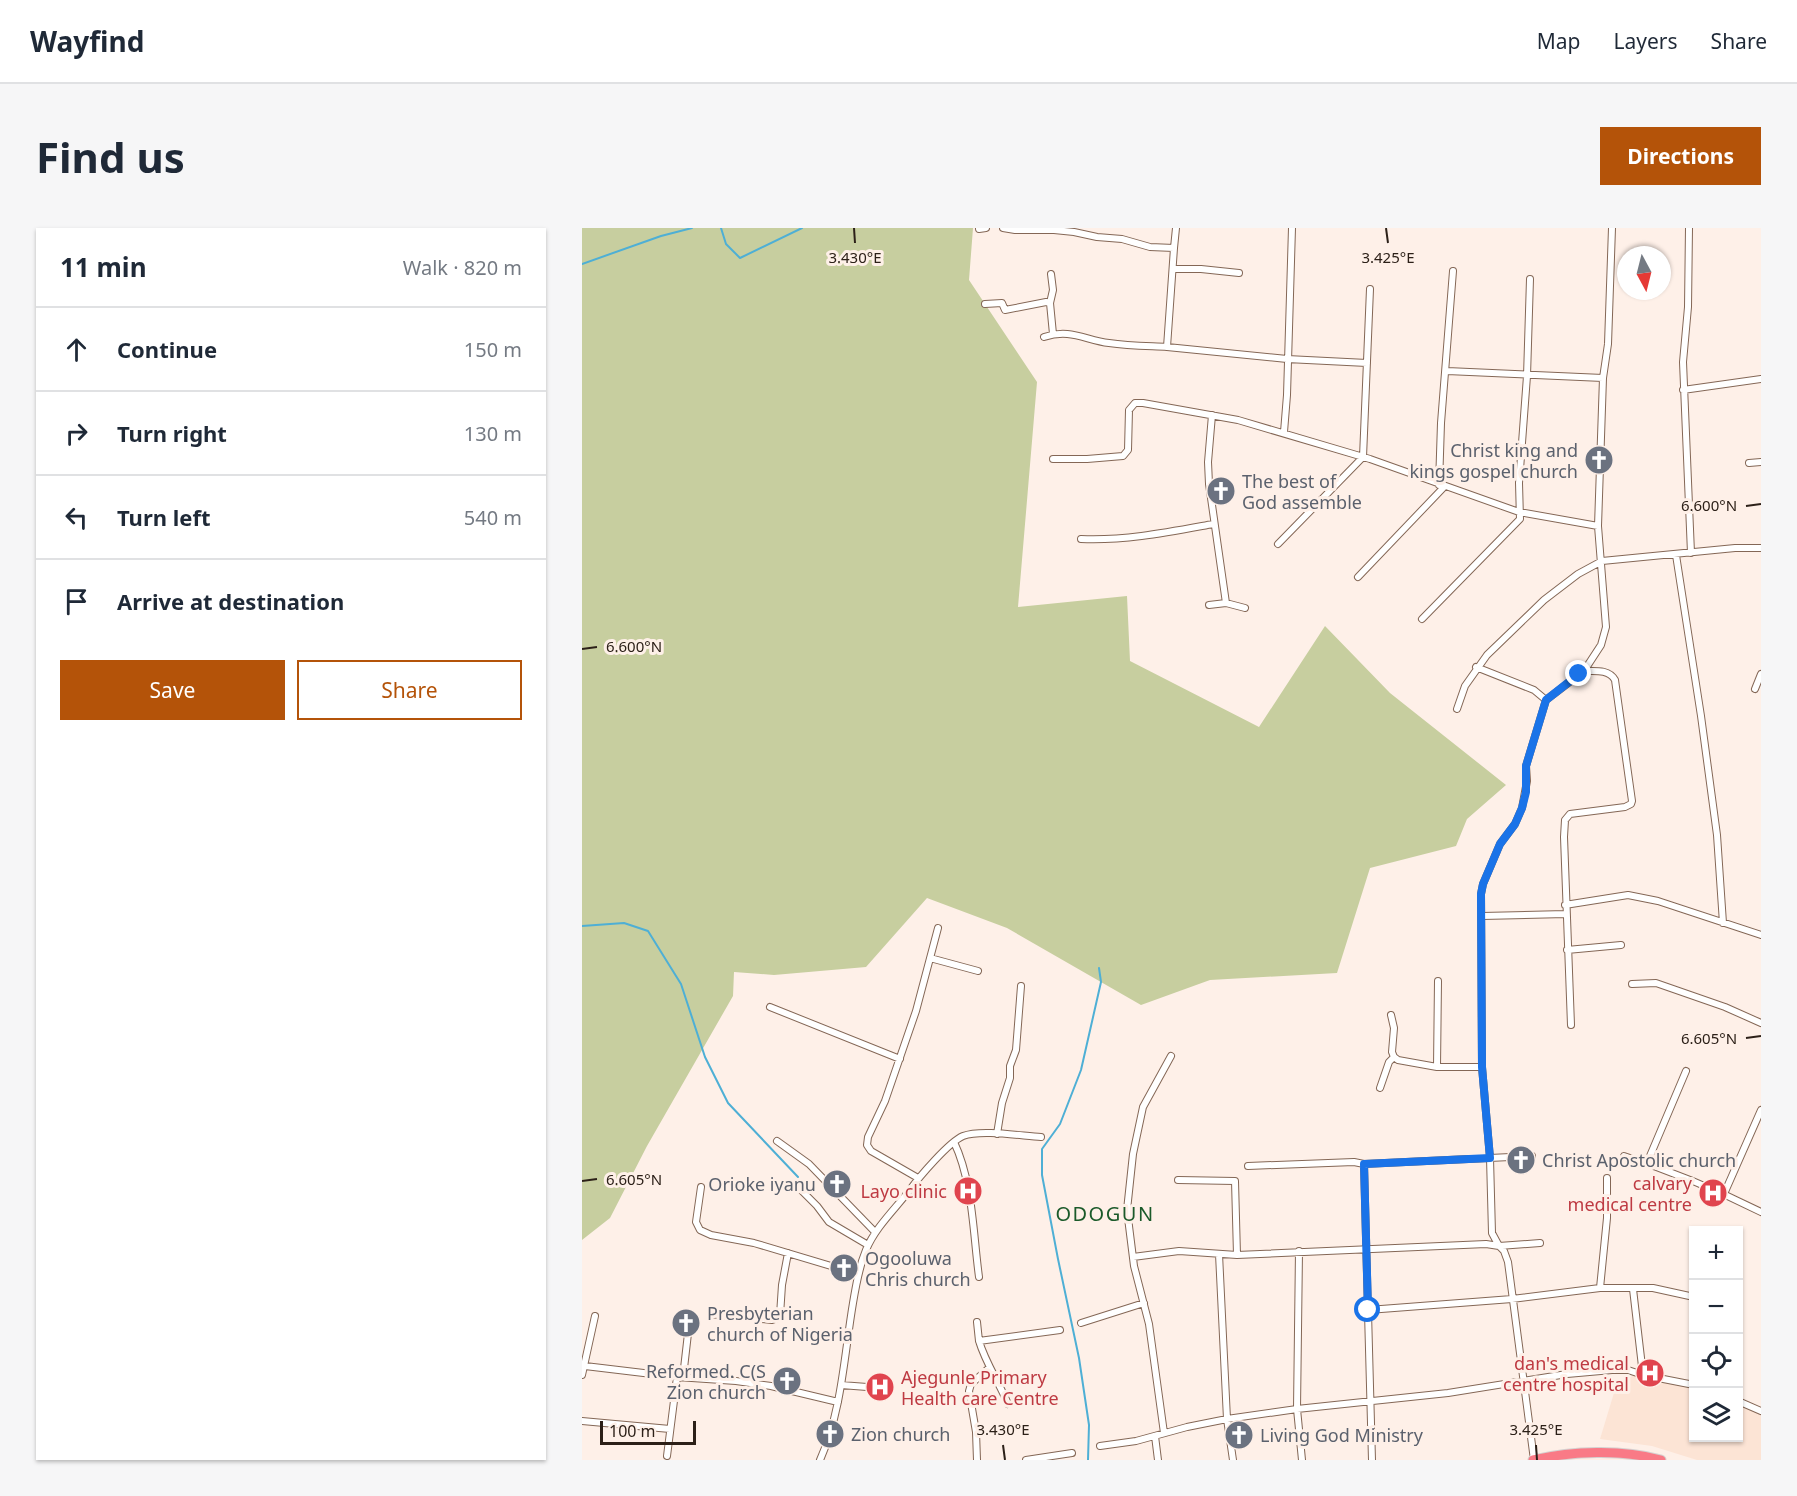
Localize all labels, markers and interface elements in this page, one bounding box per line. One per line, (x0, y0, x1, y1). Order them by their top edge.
text: Wayfind (30, 22, 144, 60)
text: Map (1537, 27, 1581, 55)
text: Layers (1614, 27, 1678, 55)
text: Share (1711, 27, 1767, 55)
button: Directions (1600, 127, 1761, 185)
text: Find us (36, 128, 185, 185)
north arrow (1617, 246, 1671, 300)
text: 3.430°E (828, 247, 882, 267)
text: 3.425°E (1361, 247, 1415, 267)
text: 11 min (60, 249, 147, 285)
text: Walk · 820 m (403, 254, 522, 281)
icon: ahead (60, 333, 93, 366)
text: Continue (117, 334, 217, 364)
text: 150 m (464, 336, 522, 363)
icon: right (60, 417, 93, 450)
text: Turn right (117, 418, 227, 448)
text: 130 m (464, 420, 522, 447)
place label: Christ king and kings gospel church (1409, 438, 1578, 483)
church icon: Christ king and kings gospel church (1583, 444, 1615, 476)
place label: The best of God assemble (1242, 469, 1362, 514)
church icon: The best of God assemble (1205, 475, 1237, 507)
text: 6.600°N (1681, 495, 1737, 515)
icon: left (60, 501, 93, 534)
text: Turn left (117, 502, 211, 532)
text: 540 m (464, 504, 522, 531)
icon: arrive (60, 585, 93, 618)
text: Arrive at destination (117, 586, 344, 616)
text: 6.600°N (606, 636, 662, 656)
button: Save (60, 660, 285, 720)
button: Share (297, 660, 522, 720)
route end (1565, 660, 1591, 686)
text: 6.605°N (1681, 1028, 1737, 1048)
church icon: Christ Apostolic church (1505, 1144, 1537, 1176)
place label: Christ Apostolic church (1542, 1148, 1736, 1172)
church icon: Orioke iyanu (821, 1168, 853, 1200)
text: 6.605°N (606, 1169, 662, 1189)
place label: calvary medical centre (1568, 1171, 1693, 1216)
place label: Orioke iyanu (708, 1172, 816, 1196)
hospital icon: Layo clinic (952, 1175, 984, 1207)
hospital icon: calvary medical centre (1697, 1177, 1729, 1209)
place label: Layo clinic (860, 1179, 947, 1203)
district label: ODOGUN (1055, 1200, 1155, 1227)
map controls (1689, 1226, 1743, 1442)
button: + (1689, 1226, 1743, 1280)
place label: Ogooluwa Chris church (865, 1246, 971, 1291)
church icon: Ogooluwa Chris church (828, 1252, 860, 1284)
button: − (1689, 1280, 1743, 1334)
route start (1354, 1296, 1380, 1322)
place label: Presbyterian church of Nigeria (707, 1301, 853, 1346)
church icon: Presbyterian church of Nigeria (670, 1307, 702, 1339)
button: locate (1689, 1334, 1743, 1388)
place label: dan's medical centre hospital (1503, 1351, 1629, 1396)
hospital icon: dan's medical centre hospital (1634, 1357, 1666, 1389)
place label: Reformed. C(S Zion church (646, 1359, 766, 1404)
church icon: Reformed. C(S Zion church (771, 1365, 803, 1397)
place label: Ajegunle Primary Health care Centre (901, 1365, 1059, 1410)
hospital icon: Ajegunle Primary Health care Centre (864, 1371, 896, 1403)
button: layers (1689, 1388, 1743, 1442)
scale bar (600, 1418, 696, 1446)
church icon: Zion church (814, 1418, 846, 1450)
text: 3.430°E (976, 1419, 1030, 1439)
church icon: Living God Ministry (1223, 1419, 1255, 1451)
text: 3.425°E (1509, 1419, 1563, 1439)
text: 100 m (609, 1420, 656, 1442)
place label: Zion church (851, 1422, 950, 1446)
place label: Living God Ministry (1260, 1423, 1424, 1447)

